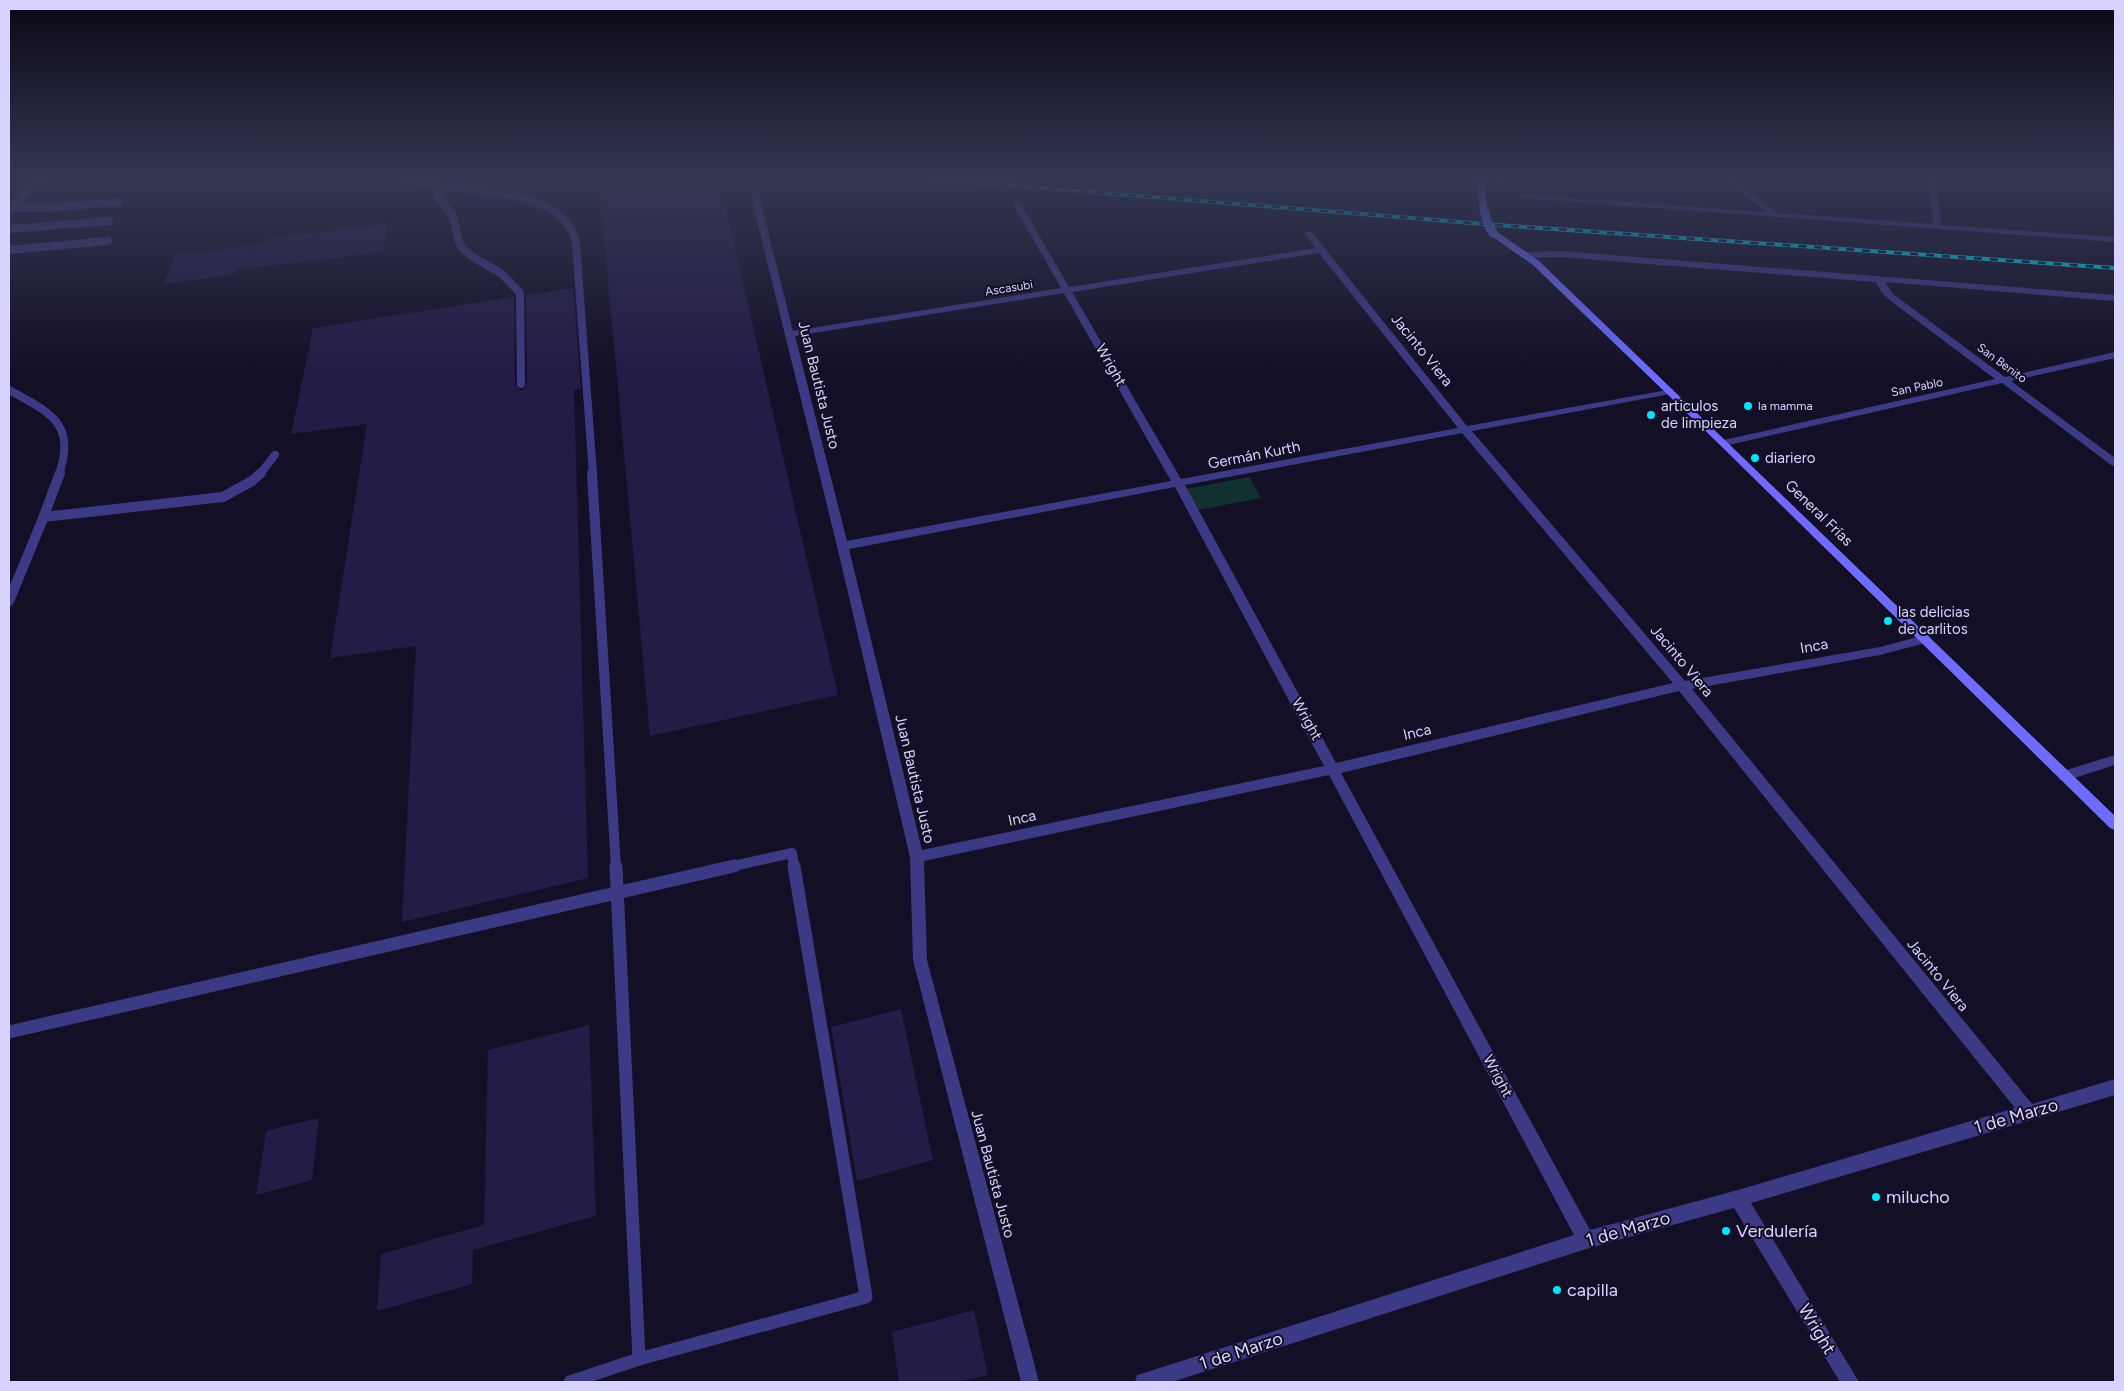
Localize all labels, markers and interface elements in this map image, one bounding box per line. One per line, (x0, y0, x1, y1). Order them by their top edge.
street label: Ascasubi (984, 277, 1034, 299)
street label: Jacinto Viera (1387, 310, 1457, 390)
street label: Juan Bautista Justo (794, 319, 844, 451)
street label: San Benito (1974, 340, 2030, 386)
street label: Wright (1092, 341, 1130, 390)
street label: San Pablo (1890, 375, 1944, 399)
place label: articulos de limpieza (1661, 397, 1737, 432)
place label: la mamma (1758, 399, 1813, 413)
marker: la mamma (1742, 400, 1754, 412)
marker: articulos de limpieza (1645, 409, 1657, 421)
street label: Germán Kurth (1206, 437, 1302, 473)
place label: diariero (1765, 449, 1816, 467)
marker: diariero (1749, 452, 1761, 464)
street label: General Frías (1781, 476, 1857, 550)
place label: las delicias de carlitos (1898, 603, 1970, 638)
marker: las delicias de carlitos (1882, 615, 1894, 627)
street label: Jacinto Viera (1647, 621, 1717, 701)
street label: Inca (1799, 635, 1829, 657)
street label: Wright (1288, 695, 1326, 744)
street label: Juan Bautista Justo (891, 713, 939, 845)
street label: Inca (1401, 720, 1433, 744)
street label: Inca (1006, 806, 1038, 830)
street label: Jacinto Viera (1903, 935, 1973, 1015)
street label: Wright (1479, 1052, 1517, 1101)
street label: 1 de Marzo (1971, 1094, 2061, 1138)
street label: Juan Bautista Justo (967, 1108, 1019, 1240)
place label: milucho (1886, 1186, 1950, 1208)
marker: milucho (1870, 1191, 1882, 1203)
street label: 1 de Marzo (1583, 1207, 1673, 1251)
place label: Verdulería (1736, 1220, 1818, 1242)
marker: Verdulería (1720, 1225, 1732, 1237)
place label: capilla (1567, 1279, 1618, 1301)
marker: capilla (1551, 1284, 1563, 1296)
street label: Wright (1793, 1300, 1841, 1358)
street label: 1 de Marzo (1196, 1327, 1286, 1375)

